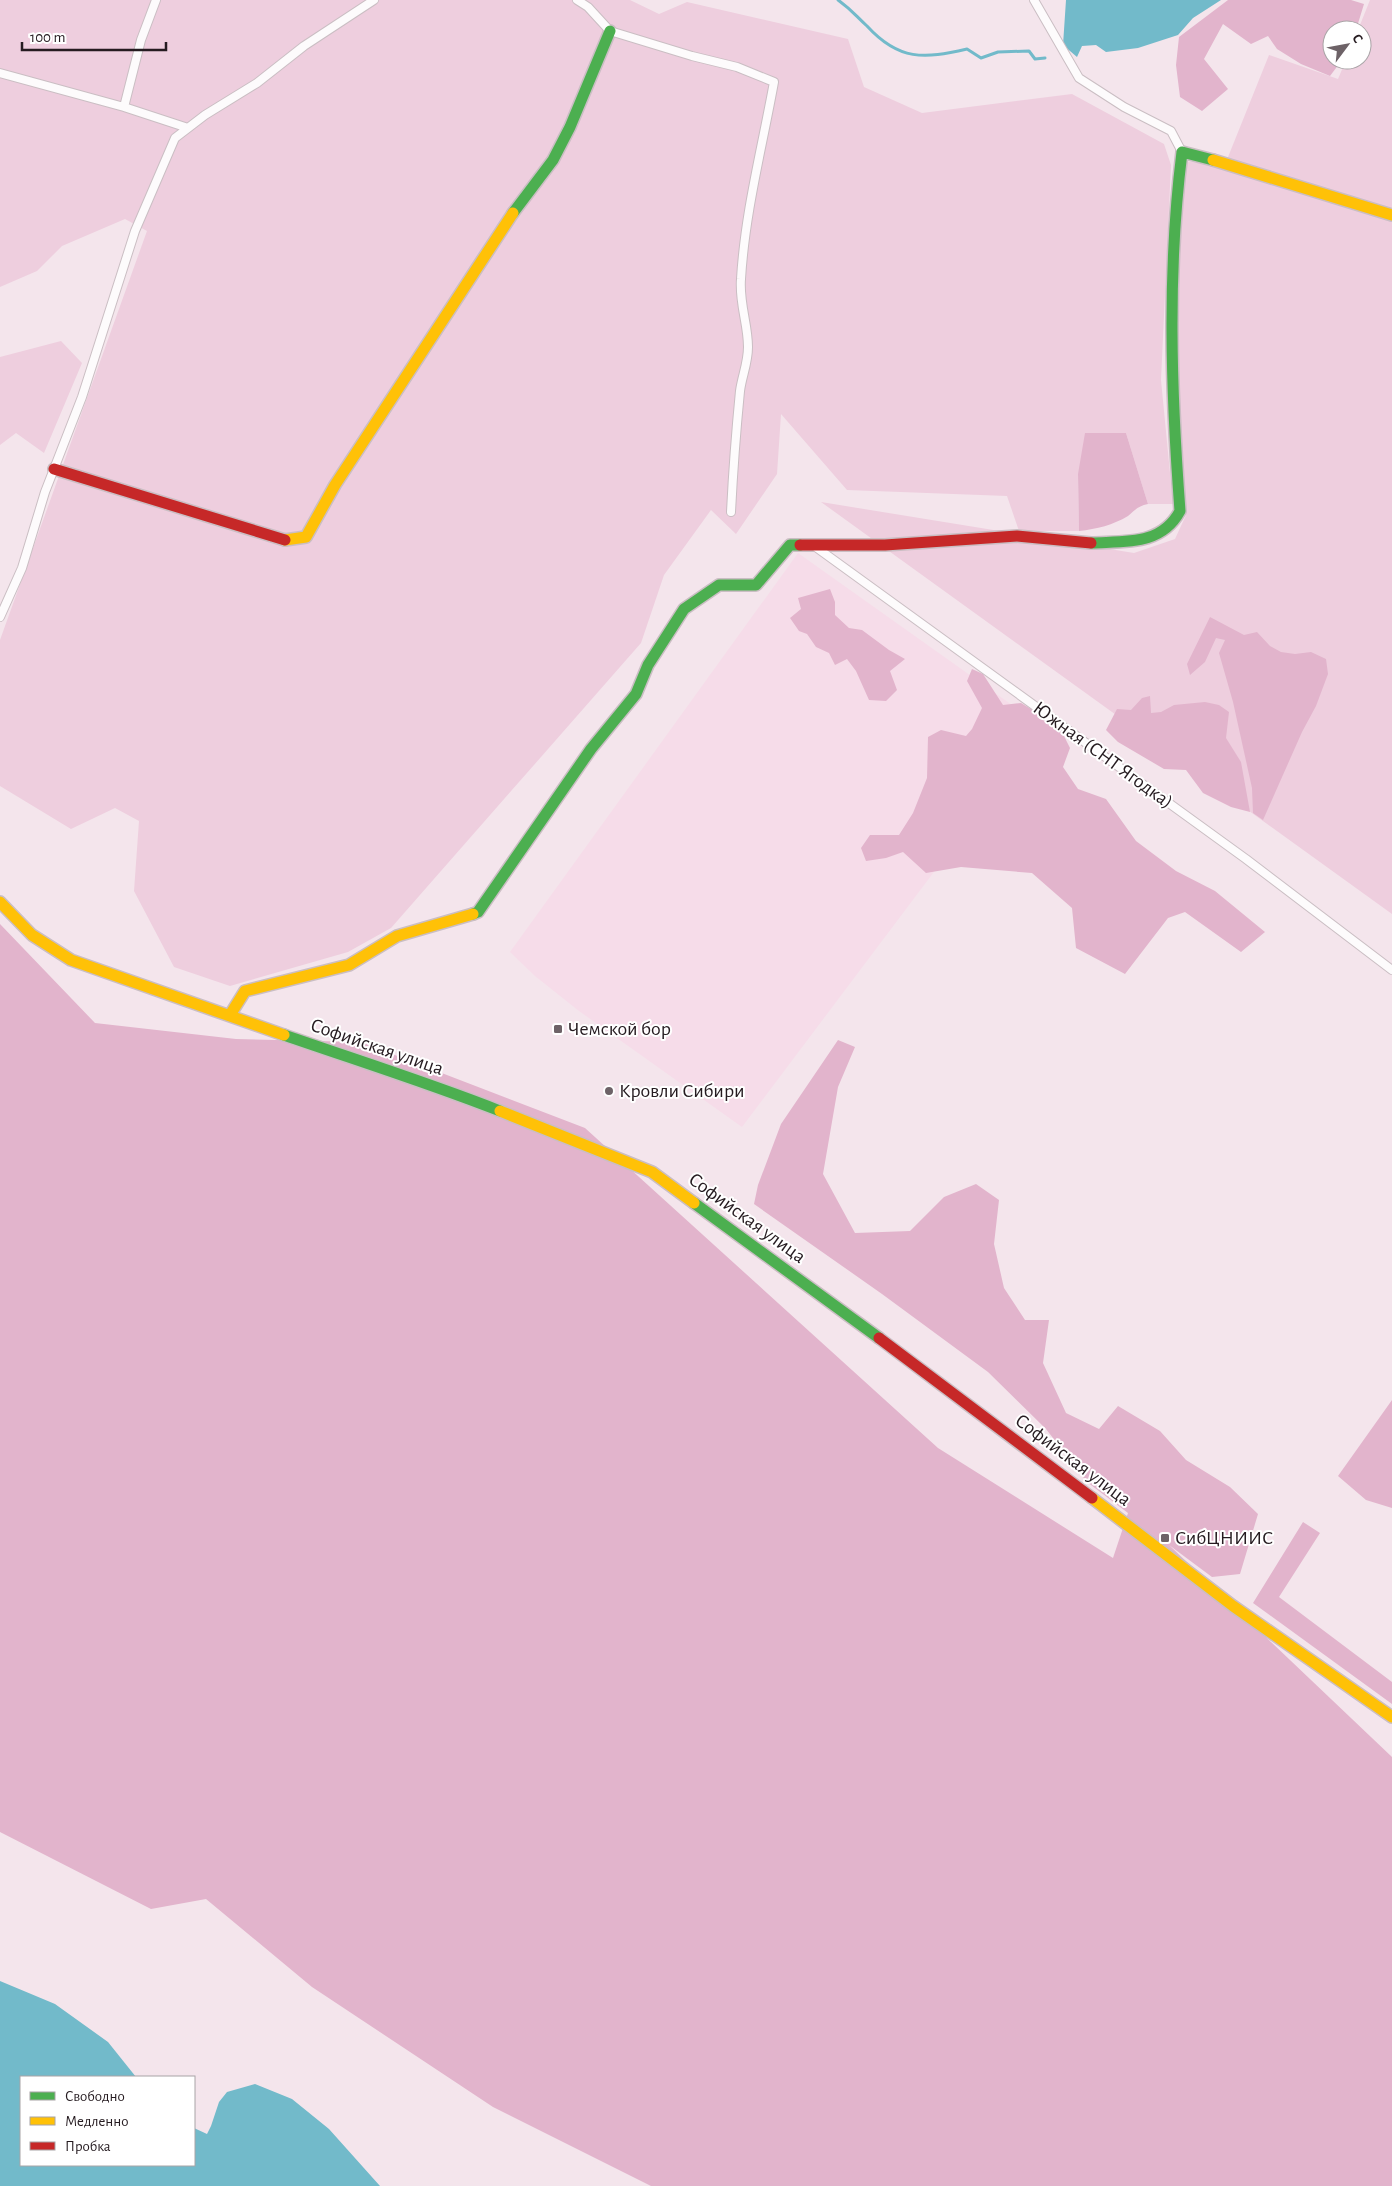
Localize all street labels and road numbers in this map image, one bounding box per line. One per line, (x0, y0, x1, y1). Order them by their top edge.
street label: Южная (СНТ Ягодка) (1029, 698, 1177, 812)
street label: Софийская улица (308, 1015, 446, 1079)
street label: Софийская улица (685, 1169, 809, 1267)
street label: Софийская улица (1011, 1410, 1135, 1510)

